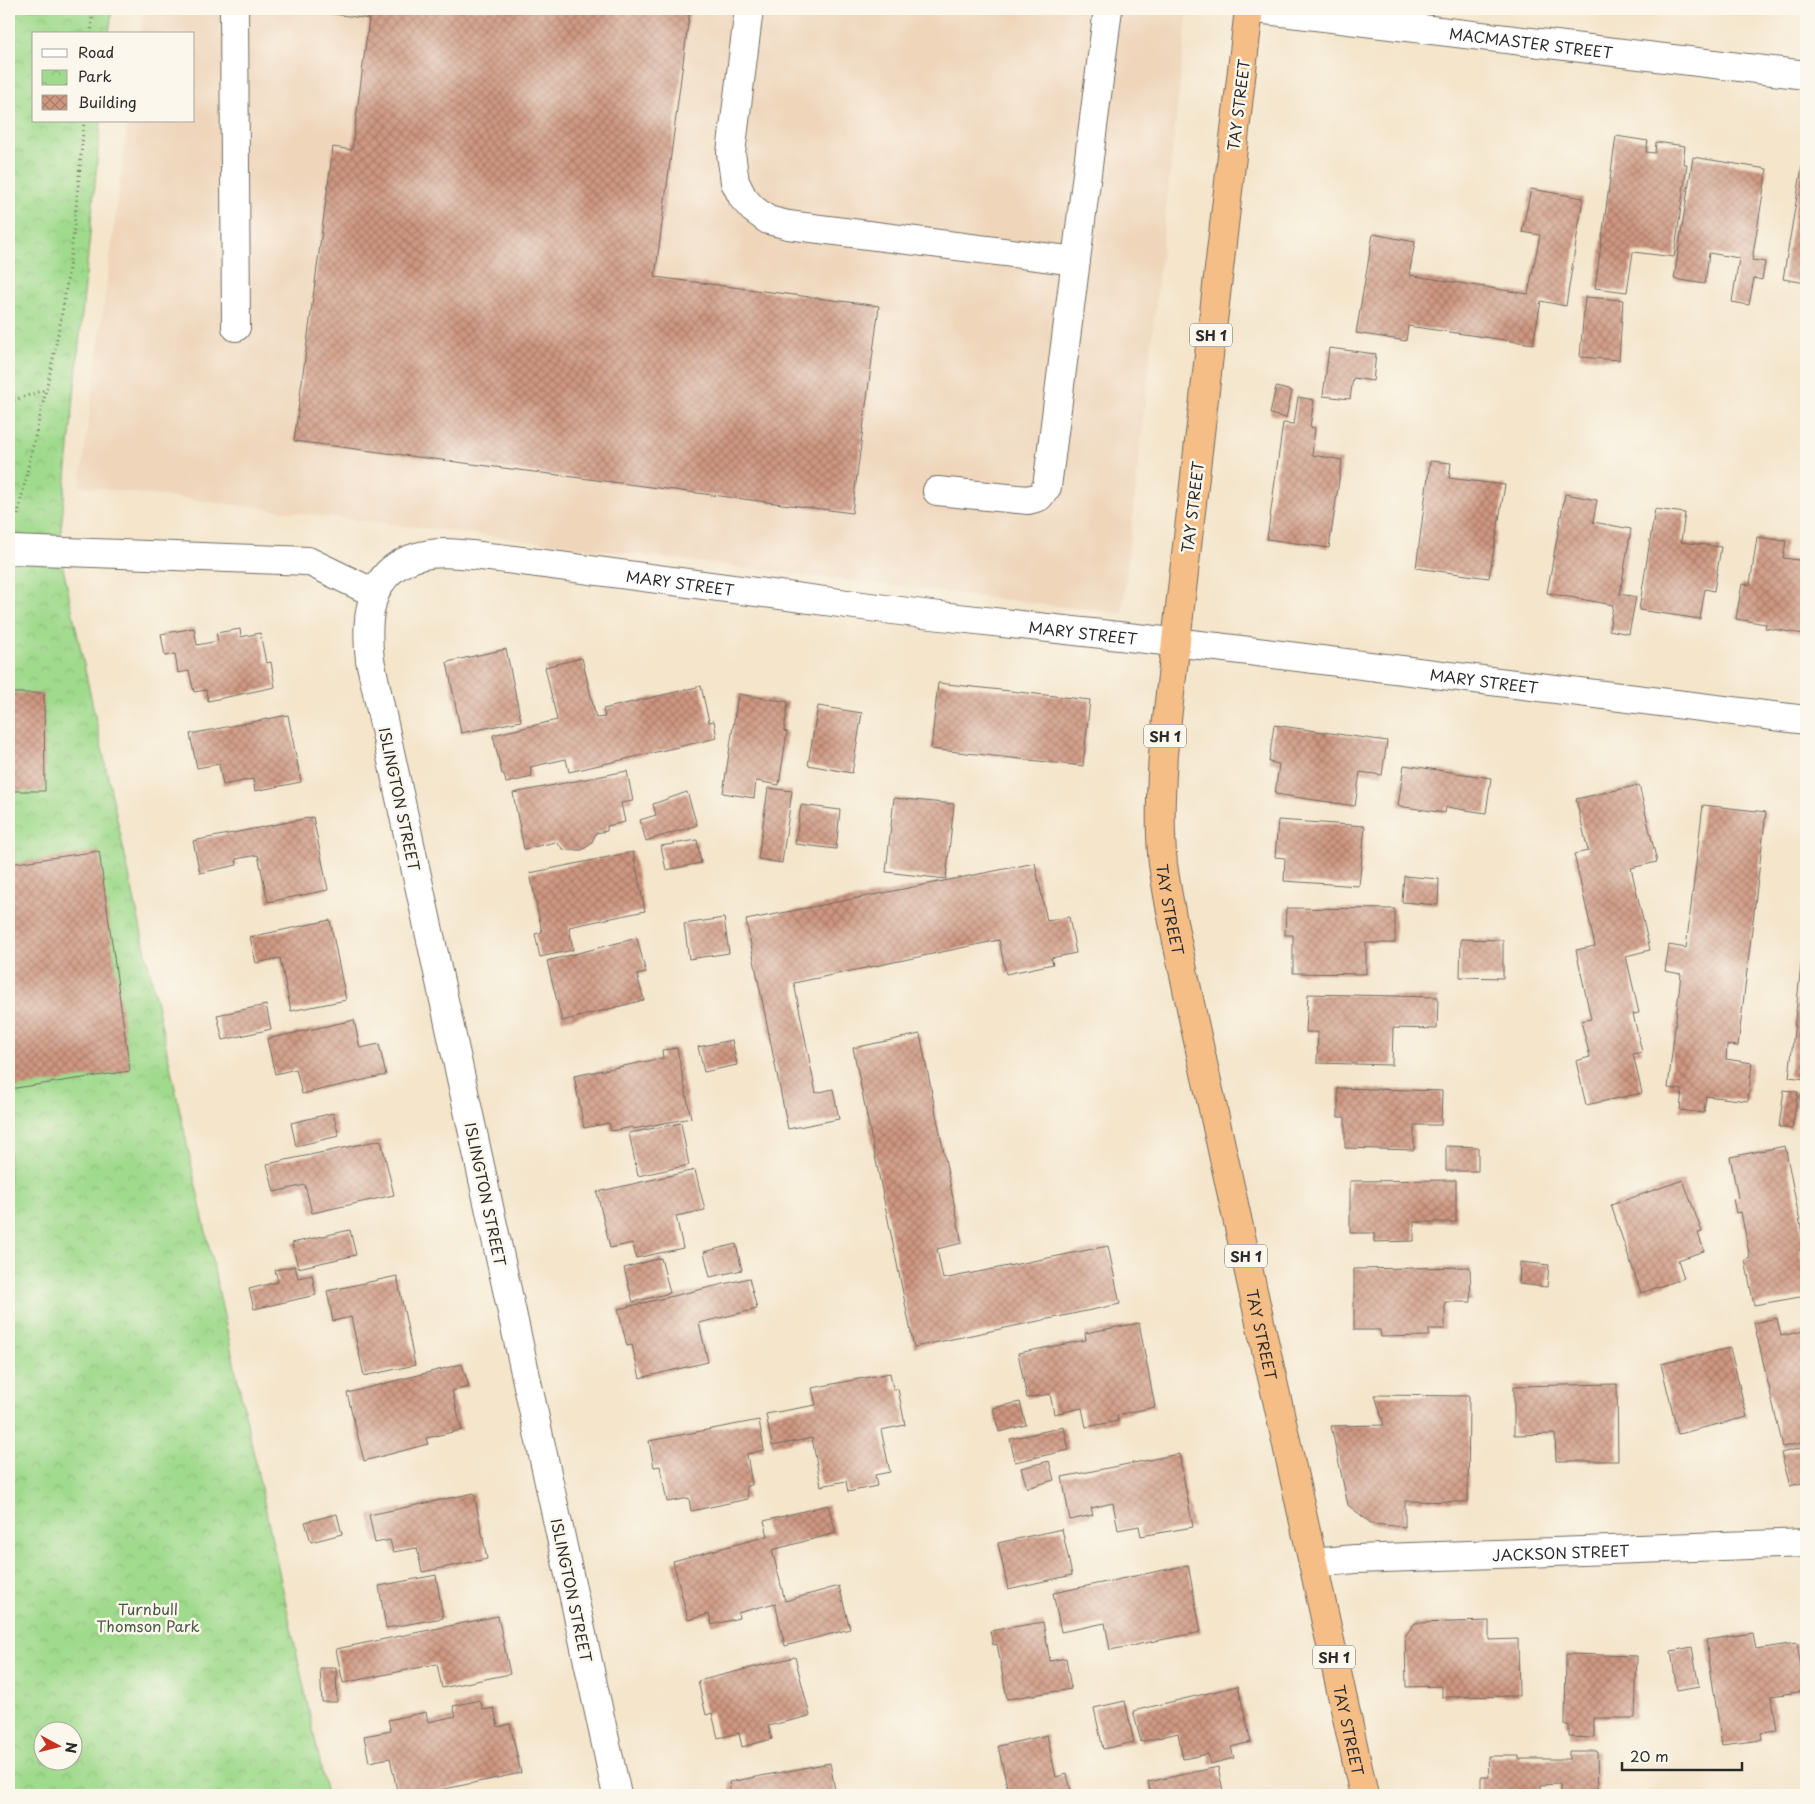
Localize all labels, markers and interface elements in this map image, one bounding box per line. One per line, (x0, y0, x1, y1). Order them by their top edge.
street label: MACMASTER STREET (1448, 21, 1615, 63)
legend (32, 32, 195, 122)
text: Road (78, 40, 114, 63)
street label: TAY STREET (1221, 57, 1255, 152)
text: Park (78, 64, 112, 87)
text: Building (78, 90, 137, 113)
road number: SH 1 (1190, 324, 1232, 346)
street label: TAY STREET (1175, 459, 1209, 554)
street label: MARY STREET (625, 563, 736, 601)
street label: MARY STREET (1028, 614, 1139, 650)
street label: MARY STREET (1429, 662, 1540, 698)
road number: SH 1 (1144, 724, 1186, 748)
street label: ISLINGTON STREET (374, 725, 427, 874)
street label: TAY STREET (1152, 862, 1191, 958)
street label: ISLINGTON STREET (460, 1120, 513, 1269)
road number: SH 1 (1225, 1244, 1267, 1268)
street label: TAY STREET (1241, 1287, 1284, 1383)
street label: ISLINGTON STREET (546, 1516, 599, 1665)
street label: JACKSON STREET (1492, 1538, 1631, 1566)
park label: Turnbull Thomson Park (96, 1597, 200, 1637)
road number: SH 1 (1313, 1645, 1355, 1668)
street label: TAY STREET (1329, 1682, 1371, 1778)
north arrow (32, 1722, 82, 1772)
scale bar (1622, 1739, 1742, 1771)
text: N (60, 1741, 82, 1754)
text: 20 m (1630, 1744, 1669, 1767)

